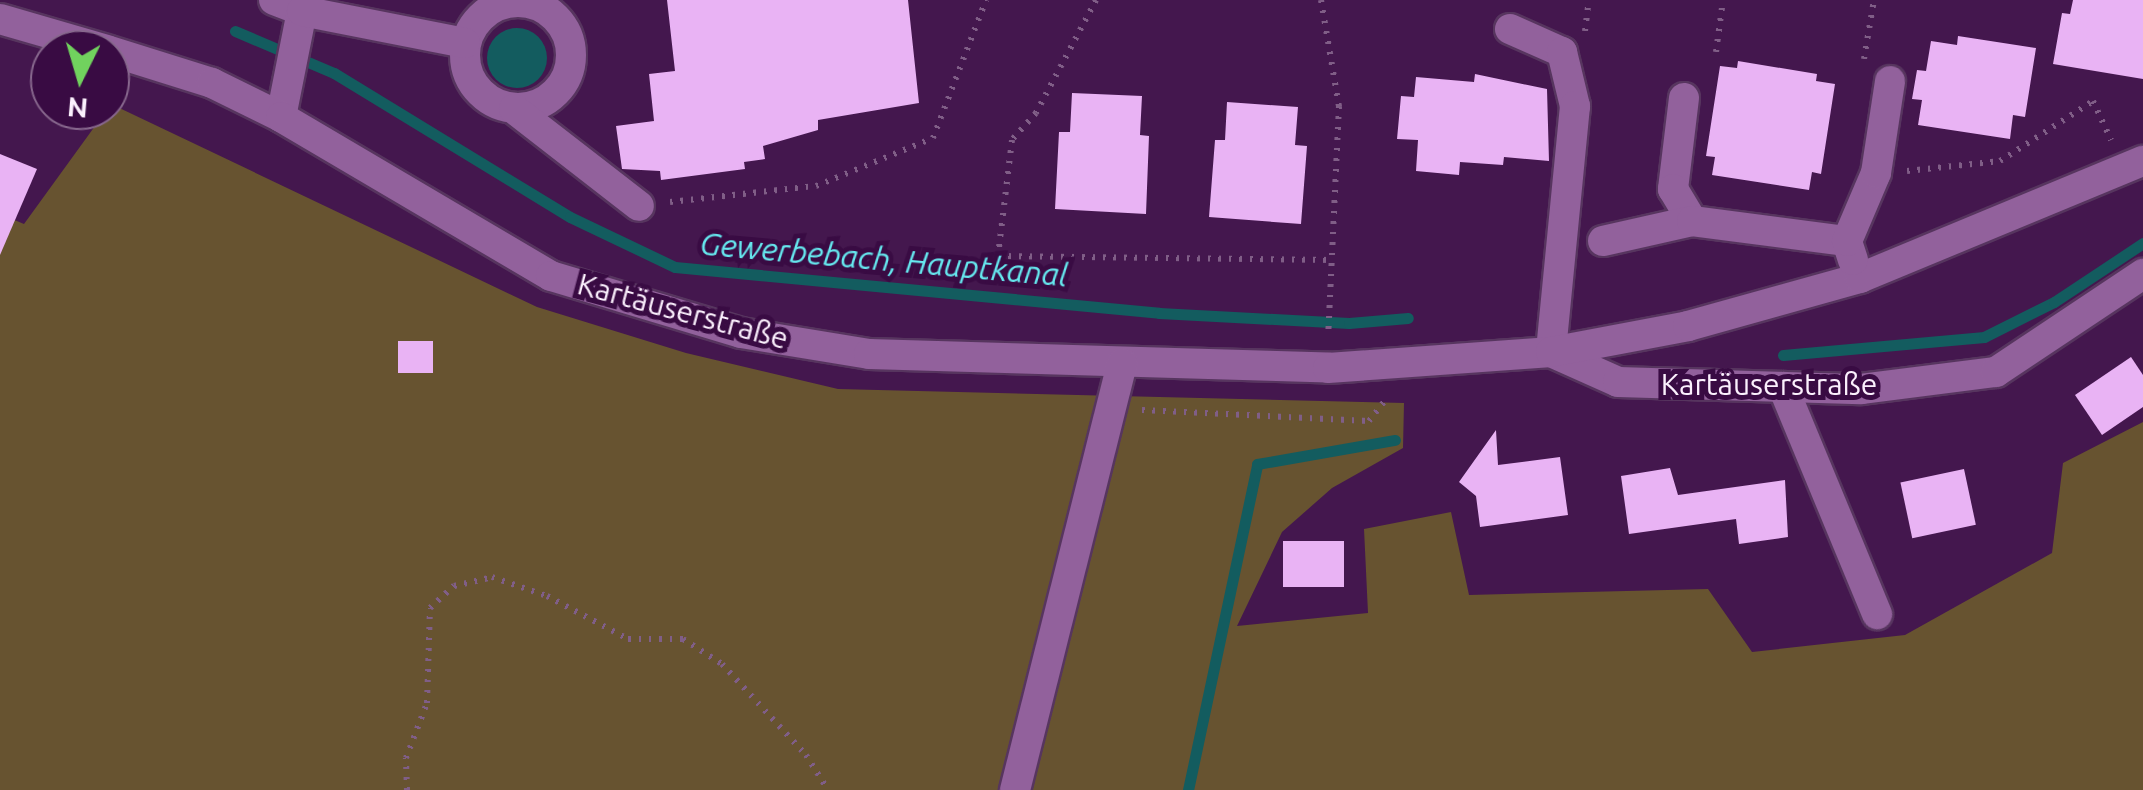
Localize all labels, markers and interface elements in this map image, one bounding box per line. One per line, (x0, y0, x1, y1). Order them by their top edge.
north arrow (30, 30, 130, 130)
text: N (66, 92, 89, 125)
water label: Gewerbebach, Hauptkanal (698, 224, 1070, 294)
street label: Kartäuserstraße (574, 266, 792, 356)
street label: Kartäuserstraße (1661, 366, 1877, 402)

